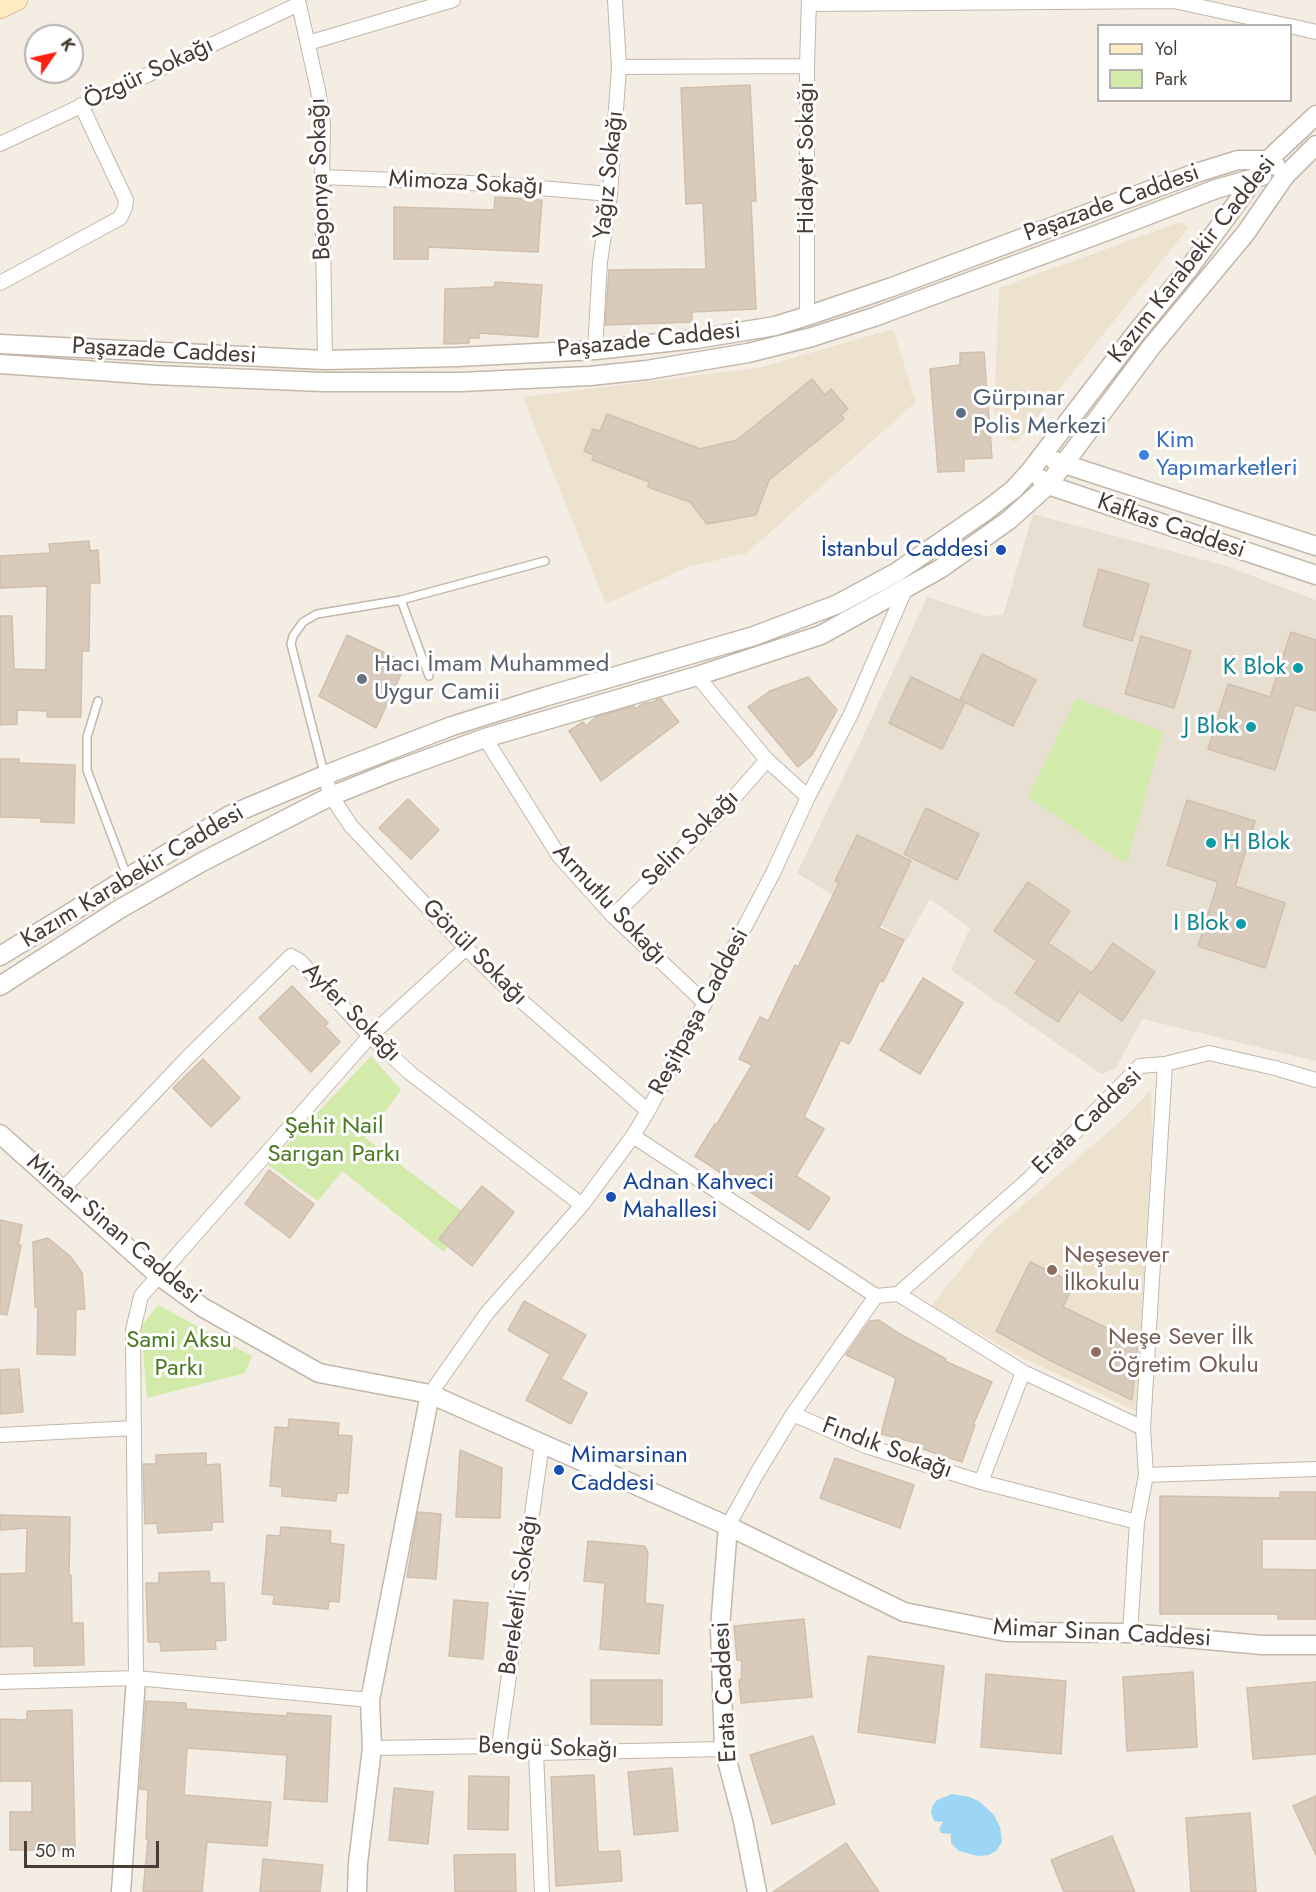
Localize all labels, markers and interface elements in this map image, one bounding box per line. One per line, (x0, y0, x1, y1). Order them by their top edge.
north arrow (24, 24, 84, 84)
legend (1097, 24, 1292, 102)
street label: Özgür Sokağı (80, 31, 218, 117)
text: K (55, 34, 80, 56)
text: Yol (1155, 36, 1177, 62)
text: Park (1155, 66, 1187, 92)
street label: Hidayet Sokağı (793, 82, 821, 234)
street label: Begonya Sokağı (304, 97, 338, 261)
street label: Yağız Sokağı (589, 109, 631, 241)
street label: Kazım Karabekir Caddesi (1103, 151, 1283, 369)
street label: Paşazade Caddesi (1020, 159, 1204, 249)
street label: Mimoza Sokağı (388, 166, 544, 202)
street label: Paşazade Caddesi (556, 317, 742, 365)
street label: Paşazade Caddesi (71, 333, 257, 371)
place label: Gürpınar Polis Merkezi (973, 385, 1107, 441)
marker: Gürpınar Polis Merkezi (954, 406, 968, 420)
place label: Kim Yapımarketleri (1156, 427, 1298, 483)
marker: Kim Yapımarketleri (1137, 448, 1151, 462)
street label: Kafkas Caddesi (1093, 488, 1249, 566)
place label: İstanbul Caddesi (821, 536, 989, 564)
marker: İstanbul Caddesi (994, 543, 1008, 557)
place label: Hacı İmam Muhammed Uygur Camii (374, 651, 609, 707)
place label: K Blok (1223, 654, 1286, 682)
marker: K Blok (1291, 661, 1305, 675)
marker: Hacı İmam Muhammed Uygur Camii (355, 672, 369, 686)
place label: J Blok (1183, 713, 1239, 741)
marker: J Blok (1244, 720, 1258, 734)
street label: Selin Sokağı (636, 784, 746, 894)
street label: Kazım Karabekir Caddesi (16, 799, 250, 955)
place label: H Blok (1223, 829, 1290, 857)
marker: H Blok (1204, 836, 1218, 850)
street label: Armutlu Sokağı (546, 839, 672, 971)
street label: Gönül Sokağı (415, 894, 533, 1012)
place label: I Blok (1173, 910, 1229, 938)
marker: I Blok (1234, 917, 1248, 931)
street label: Reşitpaşa Caddesi (644, 924, 756, 1100)
street label: Ayfer Sokağı (296, 958, 406, 1068)
street label: Erata Caddesi (1027, 1063, 1149, 1181)
park label: Şehit Nail Sarıgan Parkı (267, 1113, 401, 1169)
street label: Mimar Sinan Caddesi (20, 1149, 206, 1311)
place label: Adnan Kahveci Mahallesi (623, 1169, 774, 1225)
marker: Adnan Kahveci Mahallesi (604, 1190, 618, 1204)
place label: Neşesever İlkokulu (1064, 1242, 1169, 1298)
marker: Neşesever İlkokulu (1045, 1263, 1059, 1277)
place label: Neşe Sever İlk Öğretim Okulu (1108, 1324, 1259, 1380)
park label: Sami Aksu Parkı (126, 1327, 232, 1383)
marker: Neşe Sever İlk Öğretim Okulu (1089, 1345, 1103, 1359)
street label: Fındık Sokağı (818, 1412, 956, 1486)
place label: Mimarsinan Caddesi (571, 1442, 688, 1498)
marker: Mimarsinan Caddesi (552, 1463, 566, 1477)
street label: Bereketli Sokağı (494, 1513, 546, 1677)
street label: Mimar Sinan Caddesi (992, 1614, 1212, 1654)
street label: Erata Caddesi (708, 1621, 744, 1763)
street label: Bengü Sokağı (477, 1732, 619, 1766)
scale bar (27, 1829, 162, 1867)
text: 50 m (35, 1838, 75, 1864)

